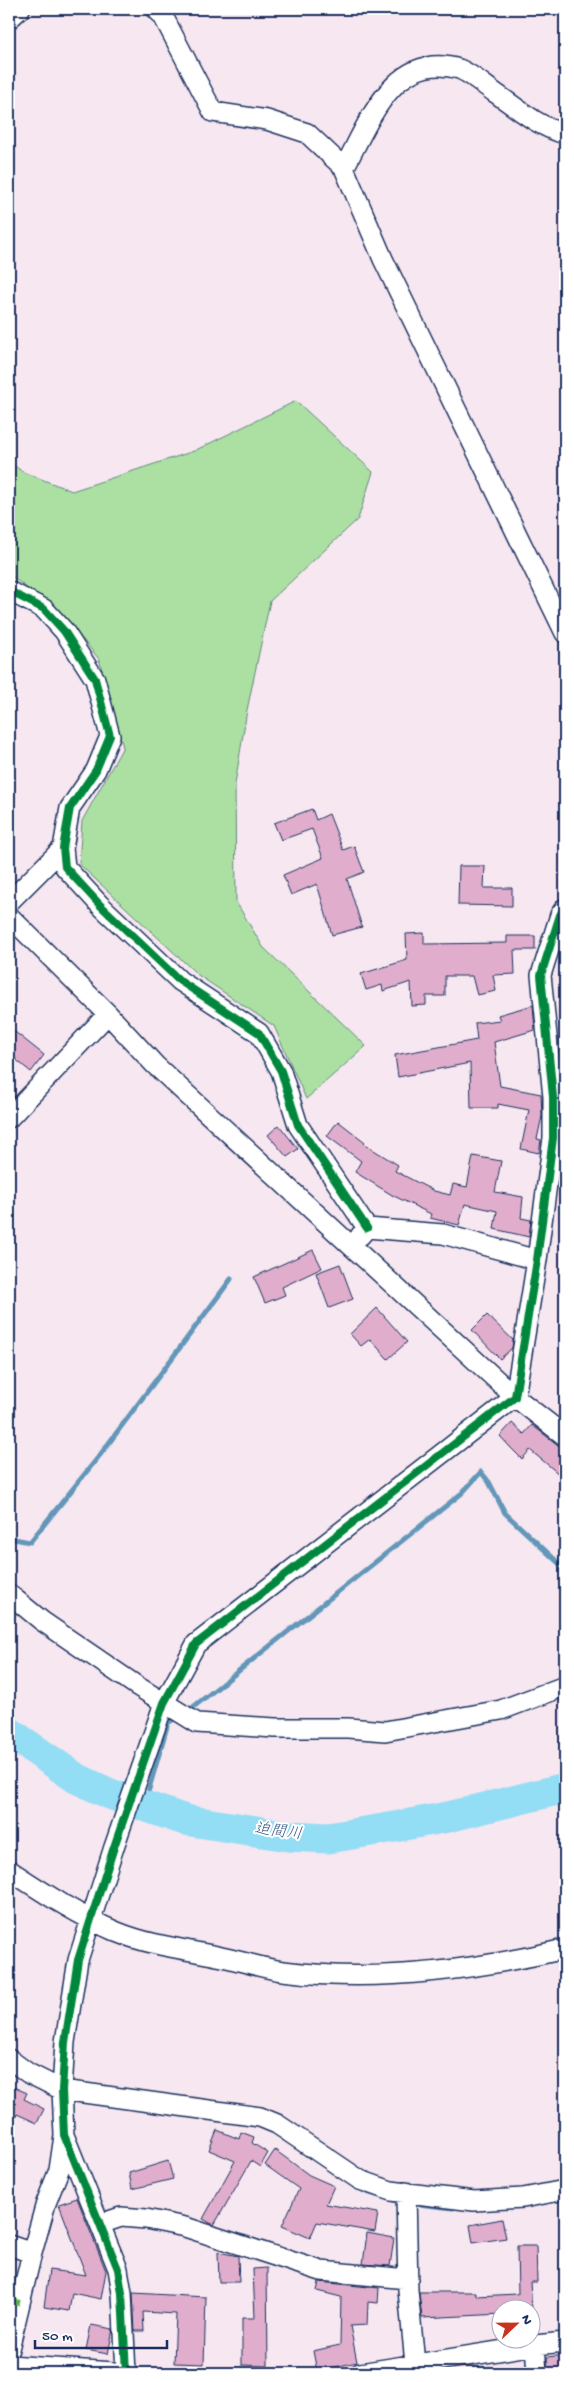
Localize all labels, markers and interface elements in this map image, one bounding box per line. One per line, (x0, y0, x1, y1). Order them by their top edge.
water label: 迫間川 (253, 1820, 303, 1845)
north arrow (492, 2300, 542, 2350)
text: N (516, 2313, 535, 2327)
scale bar (35, 2317, 168, 2349)
text: 50 m (42, 2328, 73, 2346)

